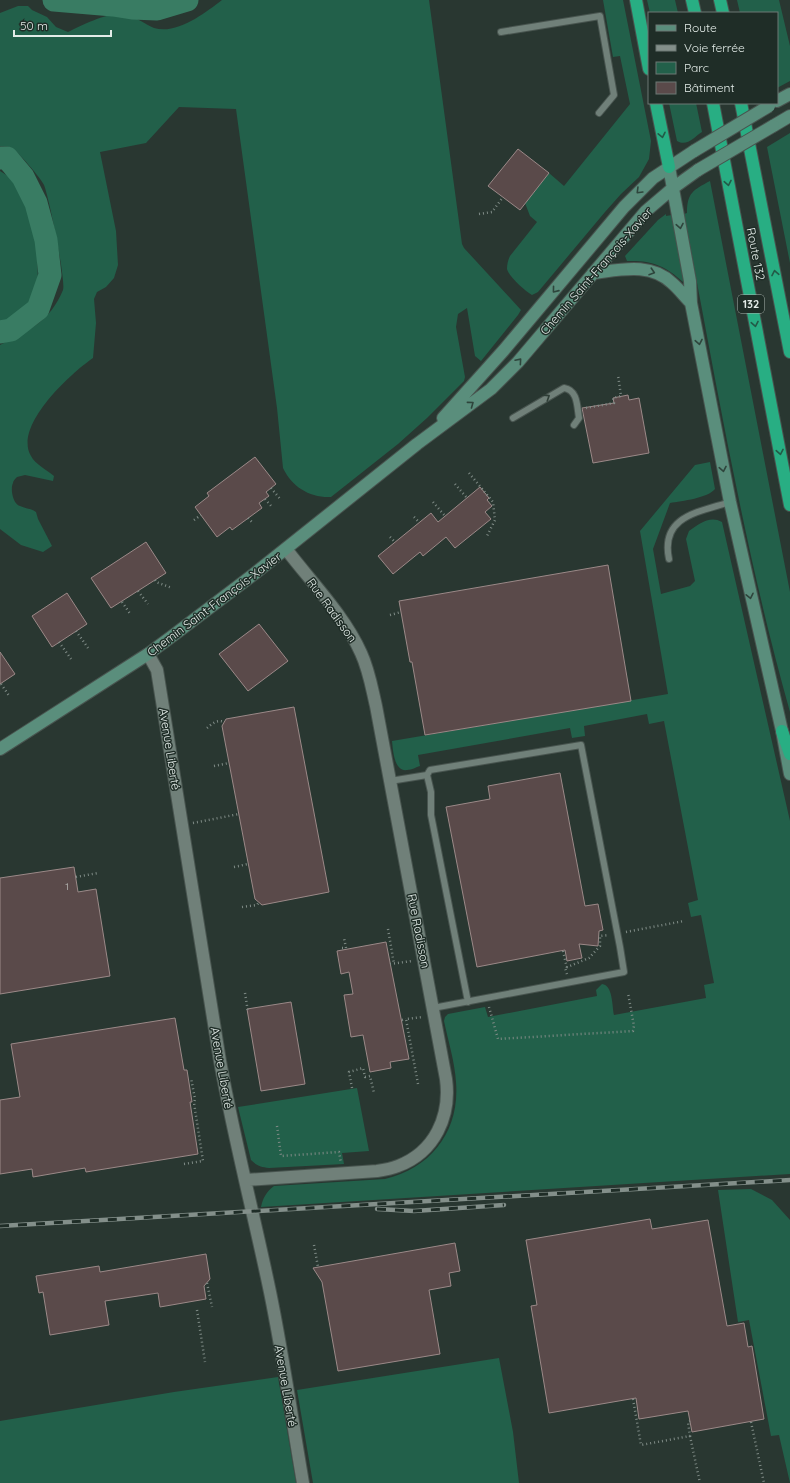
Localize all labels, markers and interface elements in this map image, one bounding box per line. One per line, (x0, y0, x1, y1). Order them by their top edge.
scale bar (14, 12, 111, 38)
legend (648, 12, 778, 104)
text: 50 m (20, 18, 48, 33)
text: Route (684, 20, 717, 35)
text: Voie ferrée (684, 40, 745, 55)
text: Parc (684, 60, 709, 75)
text: Bâtiment (684, 80, 734, 95)
one-way arrow (658, 132, 666, 138)
one-way arrow (724, 179, 732, 186)
one-way arrow (636, 186, 644, 194)
street label: Chemin Saint-François-Xavier (537, 204, 656, 338)
one-way arrow (675, 223, 684, 229)
street label: Route 132 (744, 226, 769, 282)
one-way arrow (648, 267, 655, 276)
one-way arrow (771, 269, 779, 276)
one-way arrow (552, 286, 559, 293)
road number: 132 (738, 295, 764, 313)
one-way arrow (750, 321, 759, 327)
one-way arrow (694, 339, 702, 345)
one-way arrow (514, 359, 521, 366)
one-way arrow (542, 395, 549, 402)
one-way arrow (467, 401, 474, 409)
one-way arrow (775, 449, 783, 455)
one-way arrow (719, 466, 727, 472)
street label: Chemin Saint-François-Xavier (144, 548, 284, 659)
street label: Rue Radisson (304, 575, 360, 645)
one-way arrow (746, 593, 754, 600)
street label: Avenue Liberté (156, 707, 184, 791)
house number: 1 (65, 880, 69, 893)
street label: Rue Radisson (404, 893, 434, 969)
street label: Avenue Liberté (207, 1026, 237, 1110)
street label: Avenue Liberté (271, 1344, 301, 1428)

